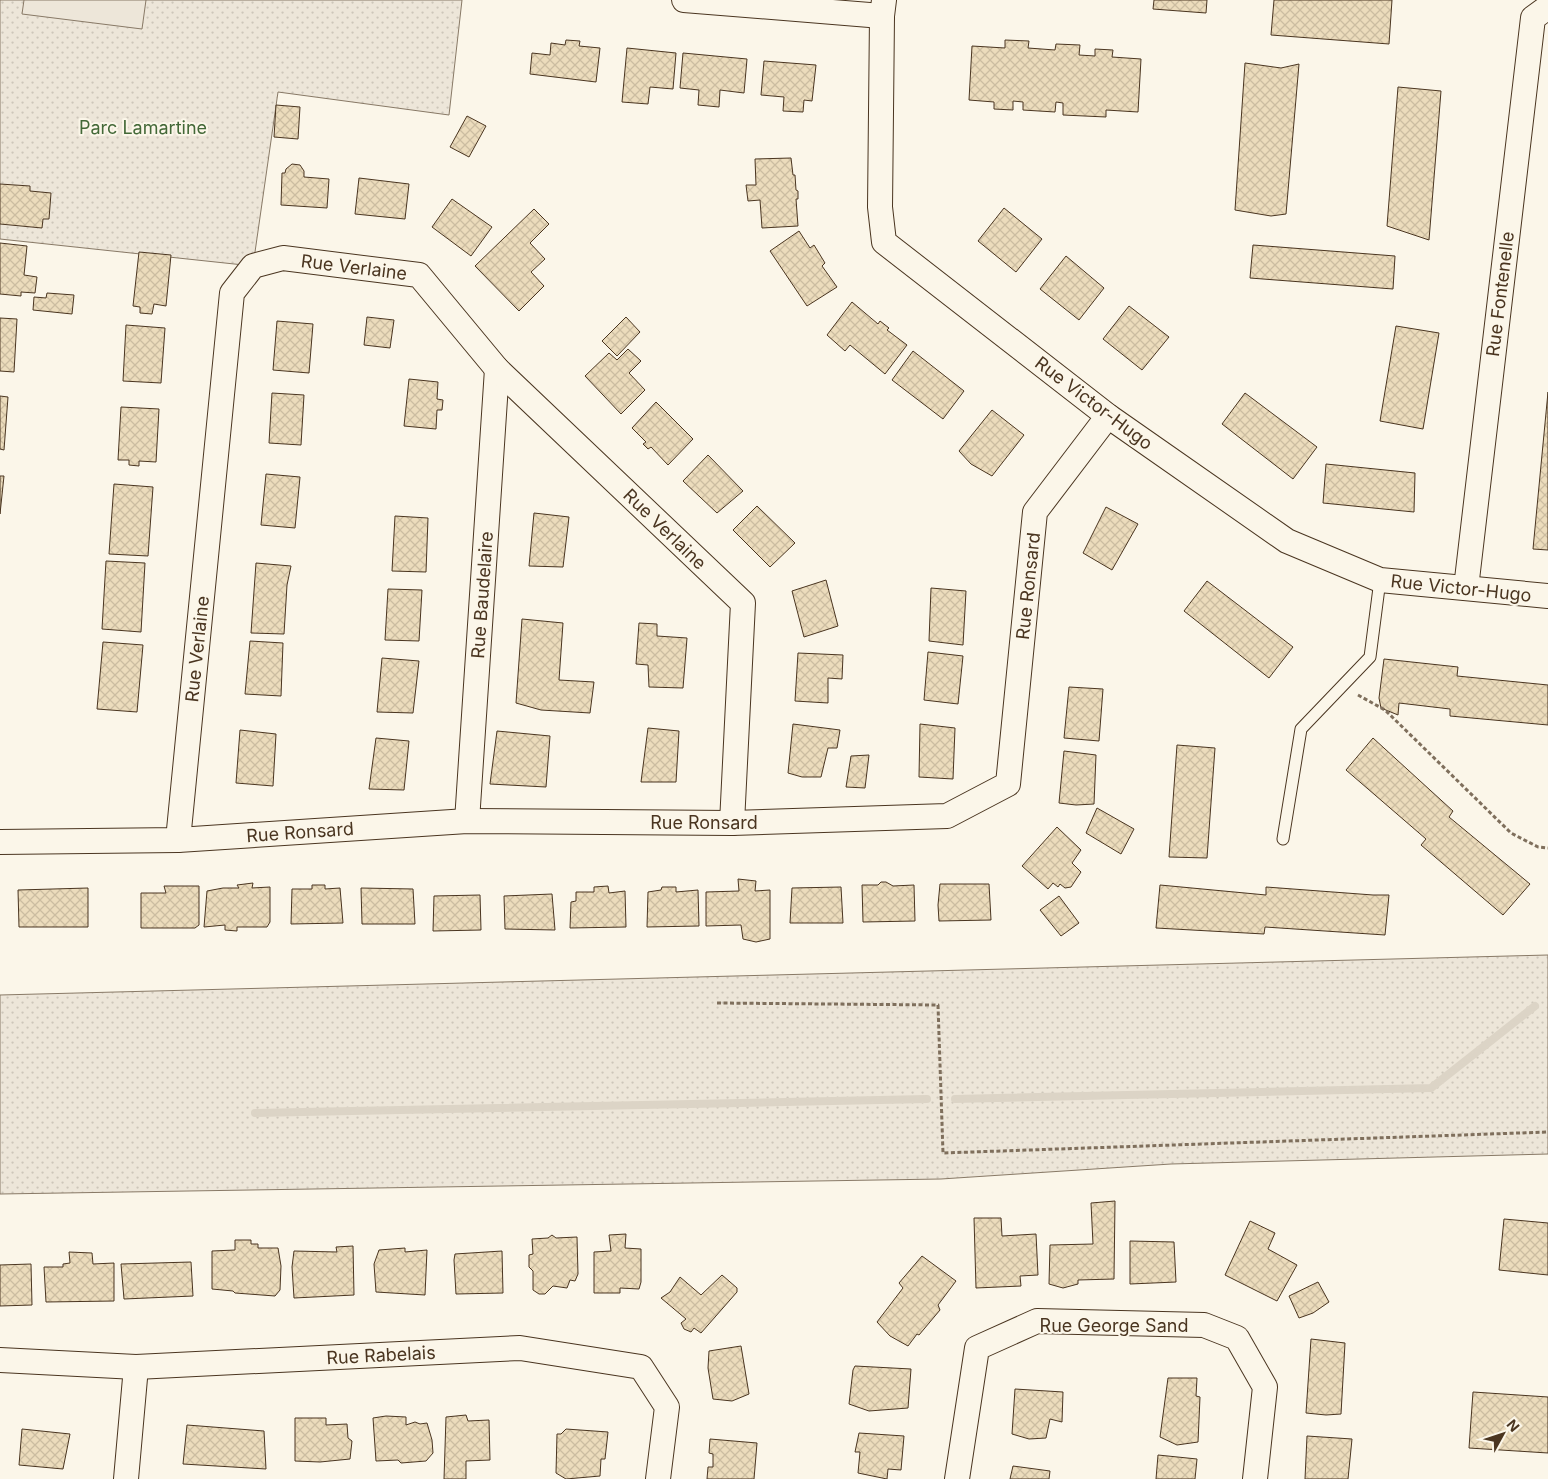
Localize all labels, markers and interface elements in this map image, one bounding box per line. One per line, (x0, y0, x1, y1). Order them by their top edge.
park label: Parc Lamartine (79, 117, 207, 138)
street label: Rue Fontenelle (1482, 230, 1518, 358)
street label: Rue Verlaine (300, 250, 408, 284)
street label: Rue Victor-Hugo (1031, 352, 1157, 454)
street label: Rue Verlaine (619, 484, 711, 574)
street label: Rue Baudelaire (467, 531, 497, 659)
street label: Rue Ronsard (1012, 531, 1044, 641)
street label: Rue Victor-Hugo (1390, 570, 1532, 606)
street label: Rue Verlaine (181, 595, 213, 703)
street label: Rue Ronsard (650, 812, 758, 833)
street label: Rue Ronsard (246, 818, 354, 846)
street label: Rue George Sand (1040, 1315, 1188, 1336)
street label: Rue Rabelais (326, 1342, 436, 1368)
north arrow (1478, 1409, 1528, 1459)
text: N (1503, 1416, 1523, 1435)

